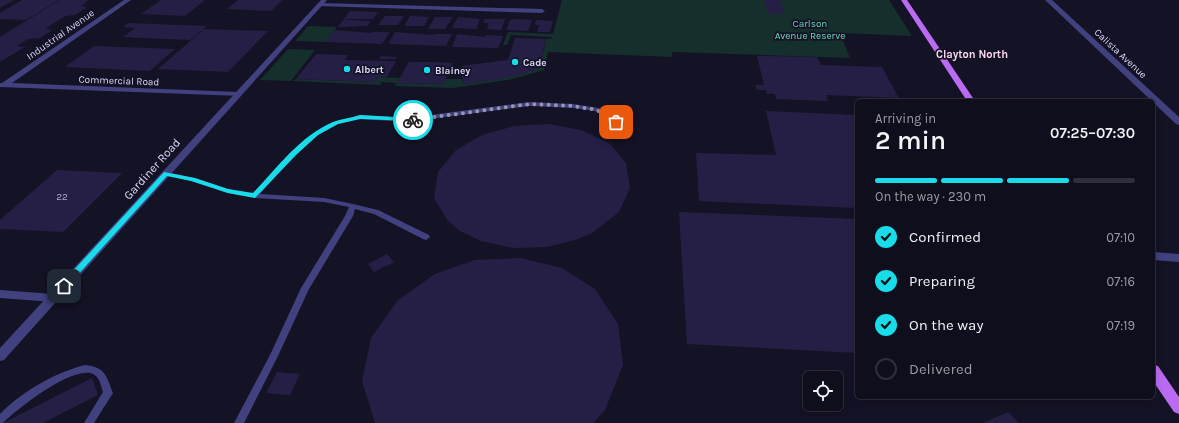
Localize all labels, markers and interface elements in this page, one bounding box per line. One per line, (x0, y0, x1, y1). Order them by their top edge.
street label: Industrial Avenue (24, 7, 97, 63)
park label: Carlson Avenue Reserve (775, 18, 845, 42)
street label: Calista Avenue (1092, 26, 1149, 81)
district label: Clayton North (936, 48, 1008, 61)
marker: Cade (510, 57, 520, 67)
place label: Cade (523, 57, 547, 69)
marker: Albert (342, 64, 352, 74)
place label: Albert (355, 64, 384, 76)
marker: Blainey (422, 65, 432, 75)
place label: Blainey (435, 65, 470, 77)
street label: Commercial Road (78, 74, 160, 88)
courier (393, 100, 433, 140)
pin (599, 105, 633, 139)
icon: bike (402, 109, 424, 131)
icon: bag (605, 111, 627, 133)
text: Arriving in (875, 111, 936, 126)
text: 07:25–07:30 (1050, 124, 1135, 142)
text: 2 min (875, 125, 946, 156)
street label: Gardiner Road (121, 135, 183, 203)
text: On the way · 230 m (875, 189, 986, 204)
house number: 22 (56, 191, 68, 203)
icon: check (875, 226, 897, 248)
text: Confirmed (909, 228, 981, 246)
text: 07:10 (1106, 230, 1135, 245)
pin (47, 269, 81, 303)
icon: check (875, 270, 897, 292)
text: Preparing (909, 272, 975, 290)
text: 07:16 (1106, 274, 1135, 289)
icon: home (53, 275, 75, 297)
icon: check (875, 314, 897, 336)
text: On the way (909, 316, 983, 334)
text: 07:19 (1106, 318, 1135, 333)
text: Delivered (909, 360, 973, 378)
map controls (803, 371, 843, 411)
button: locate (803, 371, 843, 411)

